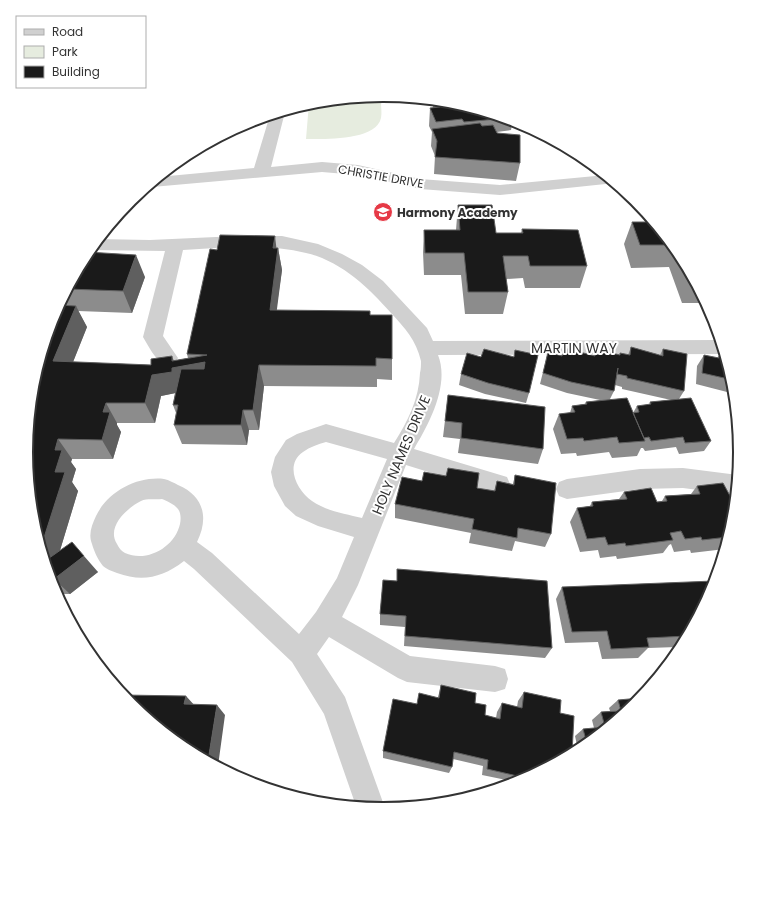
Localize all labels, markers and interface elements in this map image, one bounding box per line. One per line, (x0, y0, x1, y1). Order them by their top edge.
legend (16, 16, 146, 88)
text: Road (52, 23, 83, 40)
text: Park (52, 43, 79, 60)
text: Building (52, 63, 100, 80)
street label: CHRISTIE DRIVE (337, 160, 425, 192)
school or university icon: Harmony Academy (372, 201, 394, 223)
place label: Harmony Academy (397, 204, 518, 221)
street label: MARTIN WAY (531, 338, 617, 358)
street label: HOLY NAMES DRIVE (367, 392, 435, 518)

